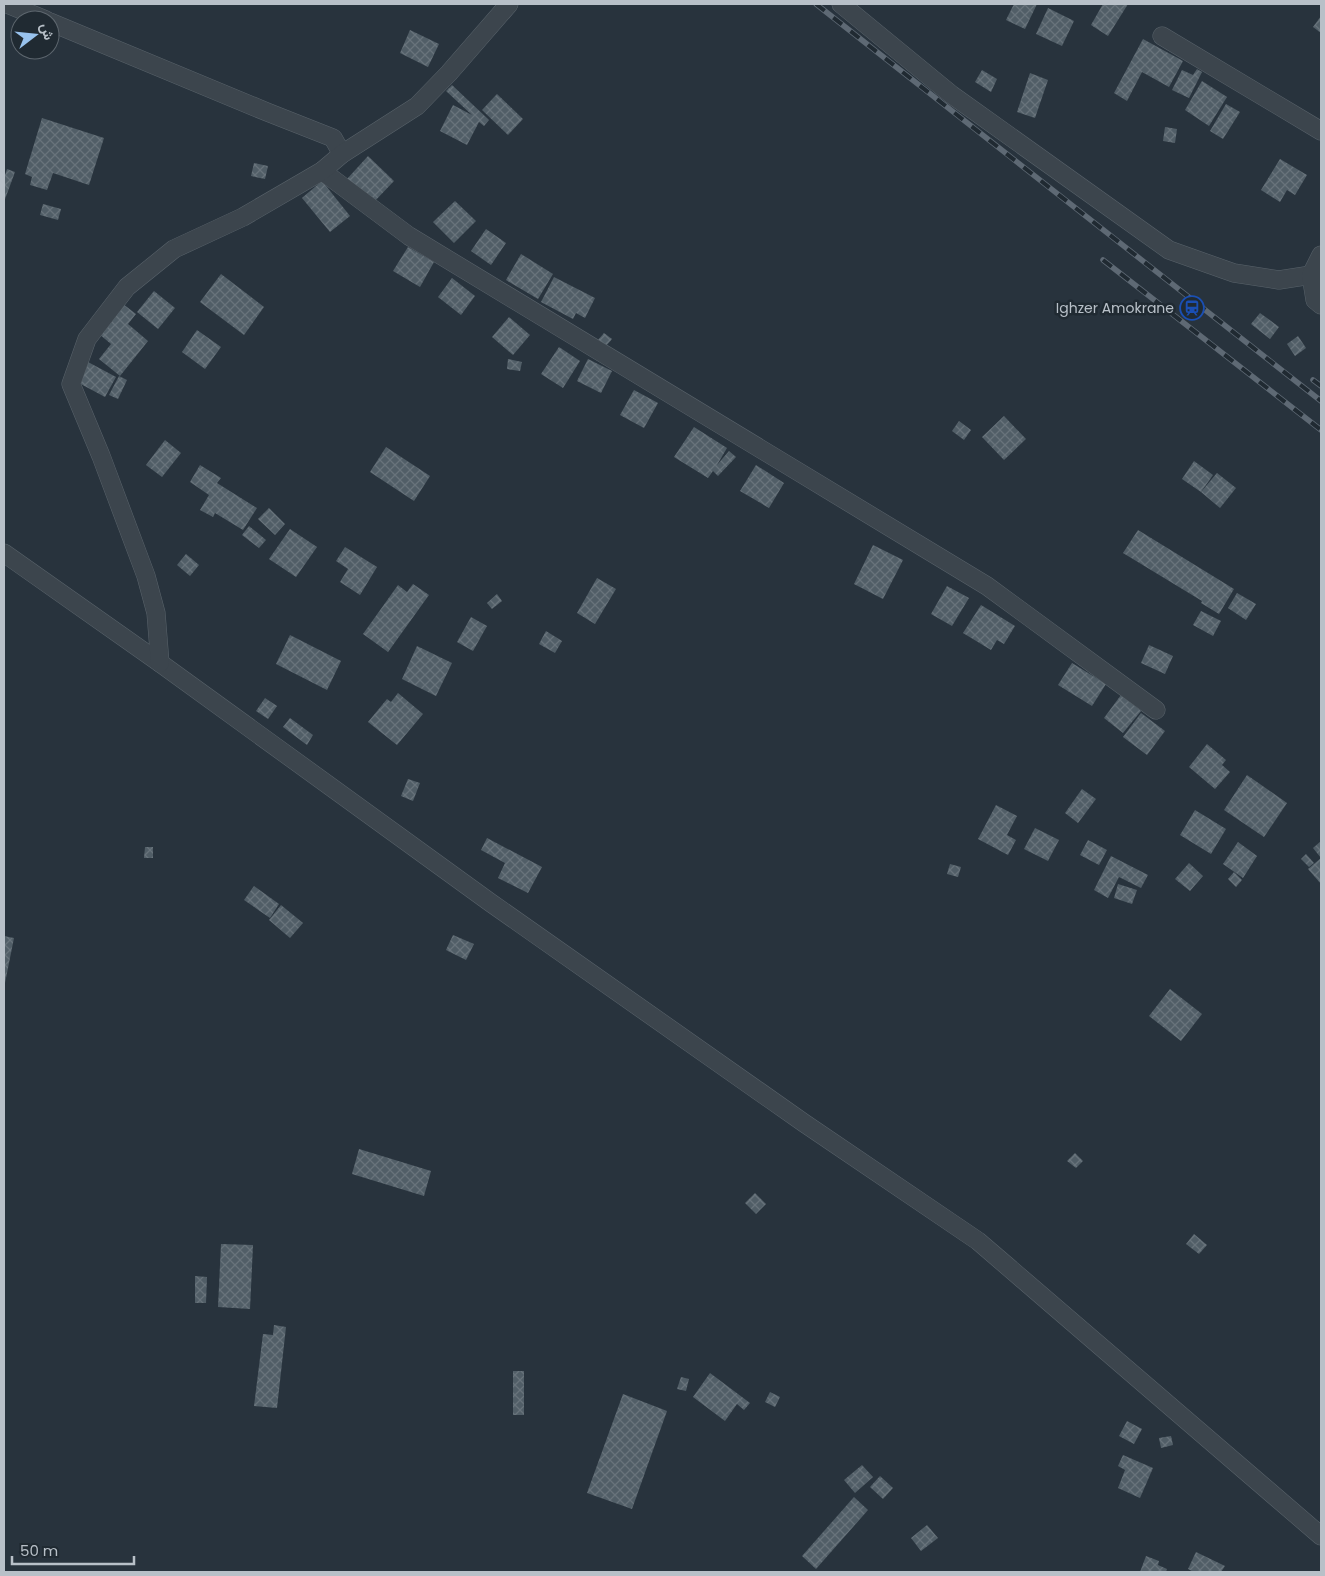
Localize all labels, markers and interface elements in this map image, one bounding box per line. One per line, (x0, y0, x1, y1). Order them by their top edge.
north arrow (10, 10, 60, 60)
text: ش (36, 21, 59, 42)
station icon: Ighzer Amokrane (1179, 295, 1205, 321)
place label: Ighzer Amokrane (1056, 298, 1174, 318)
scale bar (12, 1534, 135, 1566)
text: 50 m (20, 1540, 58, 1561)

